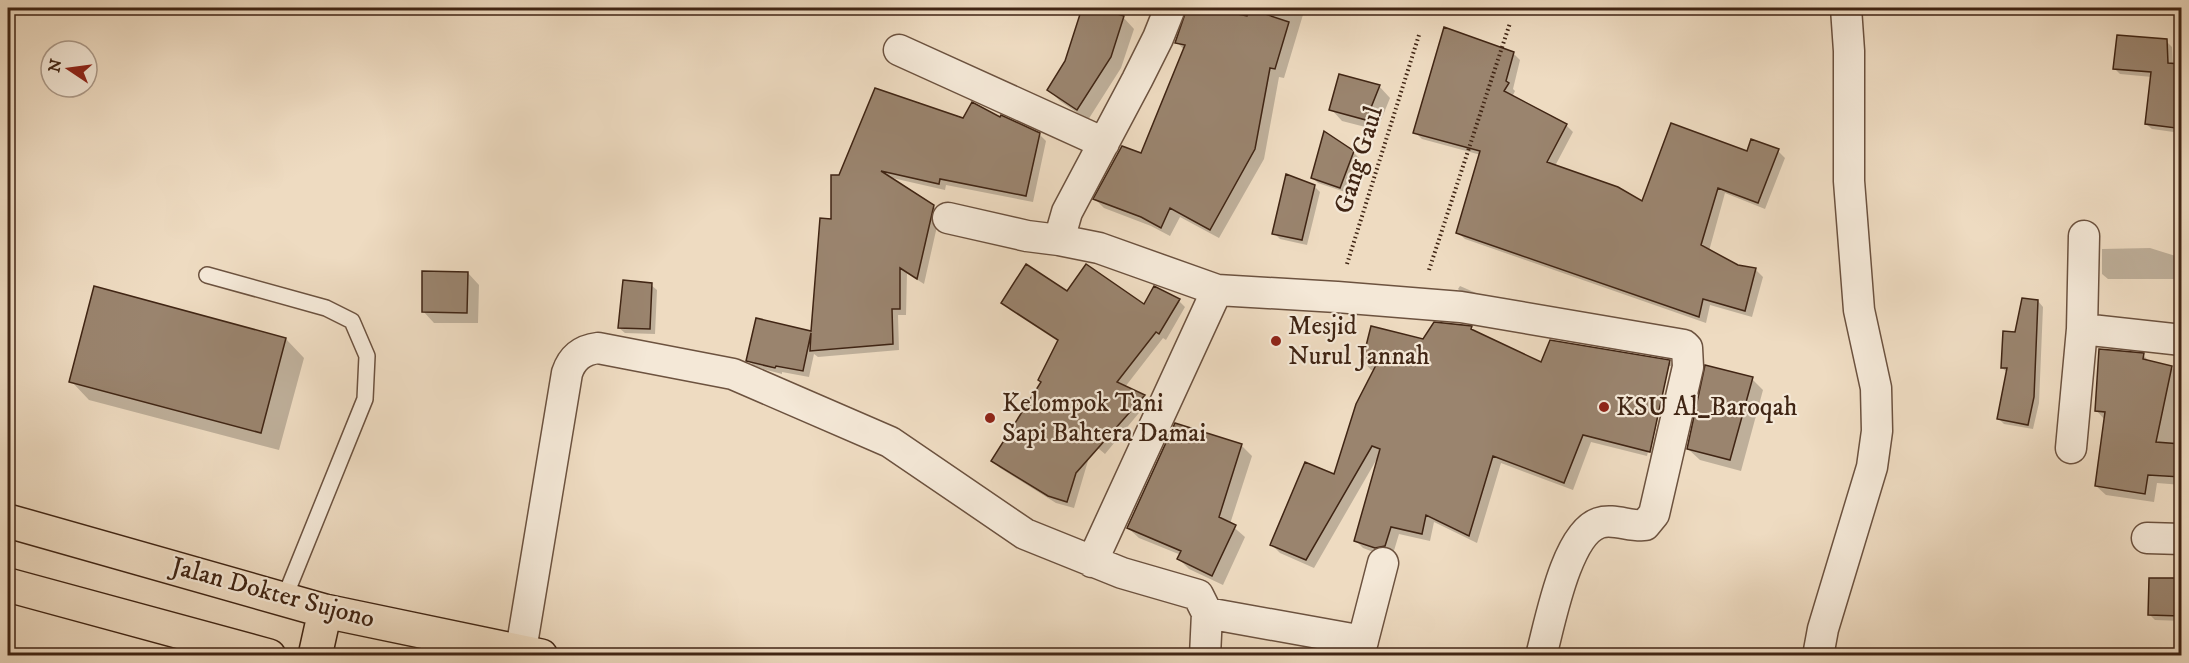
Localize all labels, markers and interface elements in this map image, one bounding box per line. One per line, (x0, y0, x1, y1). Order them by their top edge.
north arrow (39, 39, 99, 99)
text: N (44, 57, 67, 75)
street label: Gang Gaul (1327, 102, 1391, 218)
place label: Mesjid Nurul Jannah (1288, 310, 1430, 373)
marker: Mesjid Nurul Jannah (1269, 334, 1283, 348)
place label: Kelompok Tani Sapi Bahtera Damai (1002, 387, 1206, 450)
place label: KSU Al_Baroqah (1616, 391, 1798, 424)
marker: KSU Al_Baroqah (1597, 400, 1611, 414)
marker: Kelompok Tani Sapi Bahtera Damai (983, 411, 997, 425)
street label: Jalan Dokter Sujono (166, 549, 378, 636)

